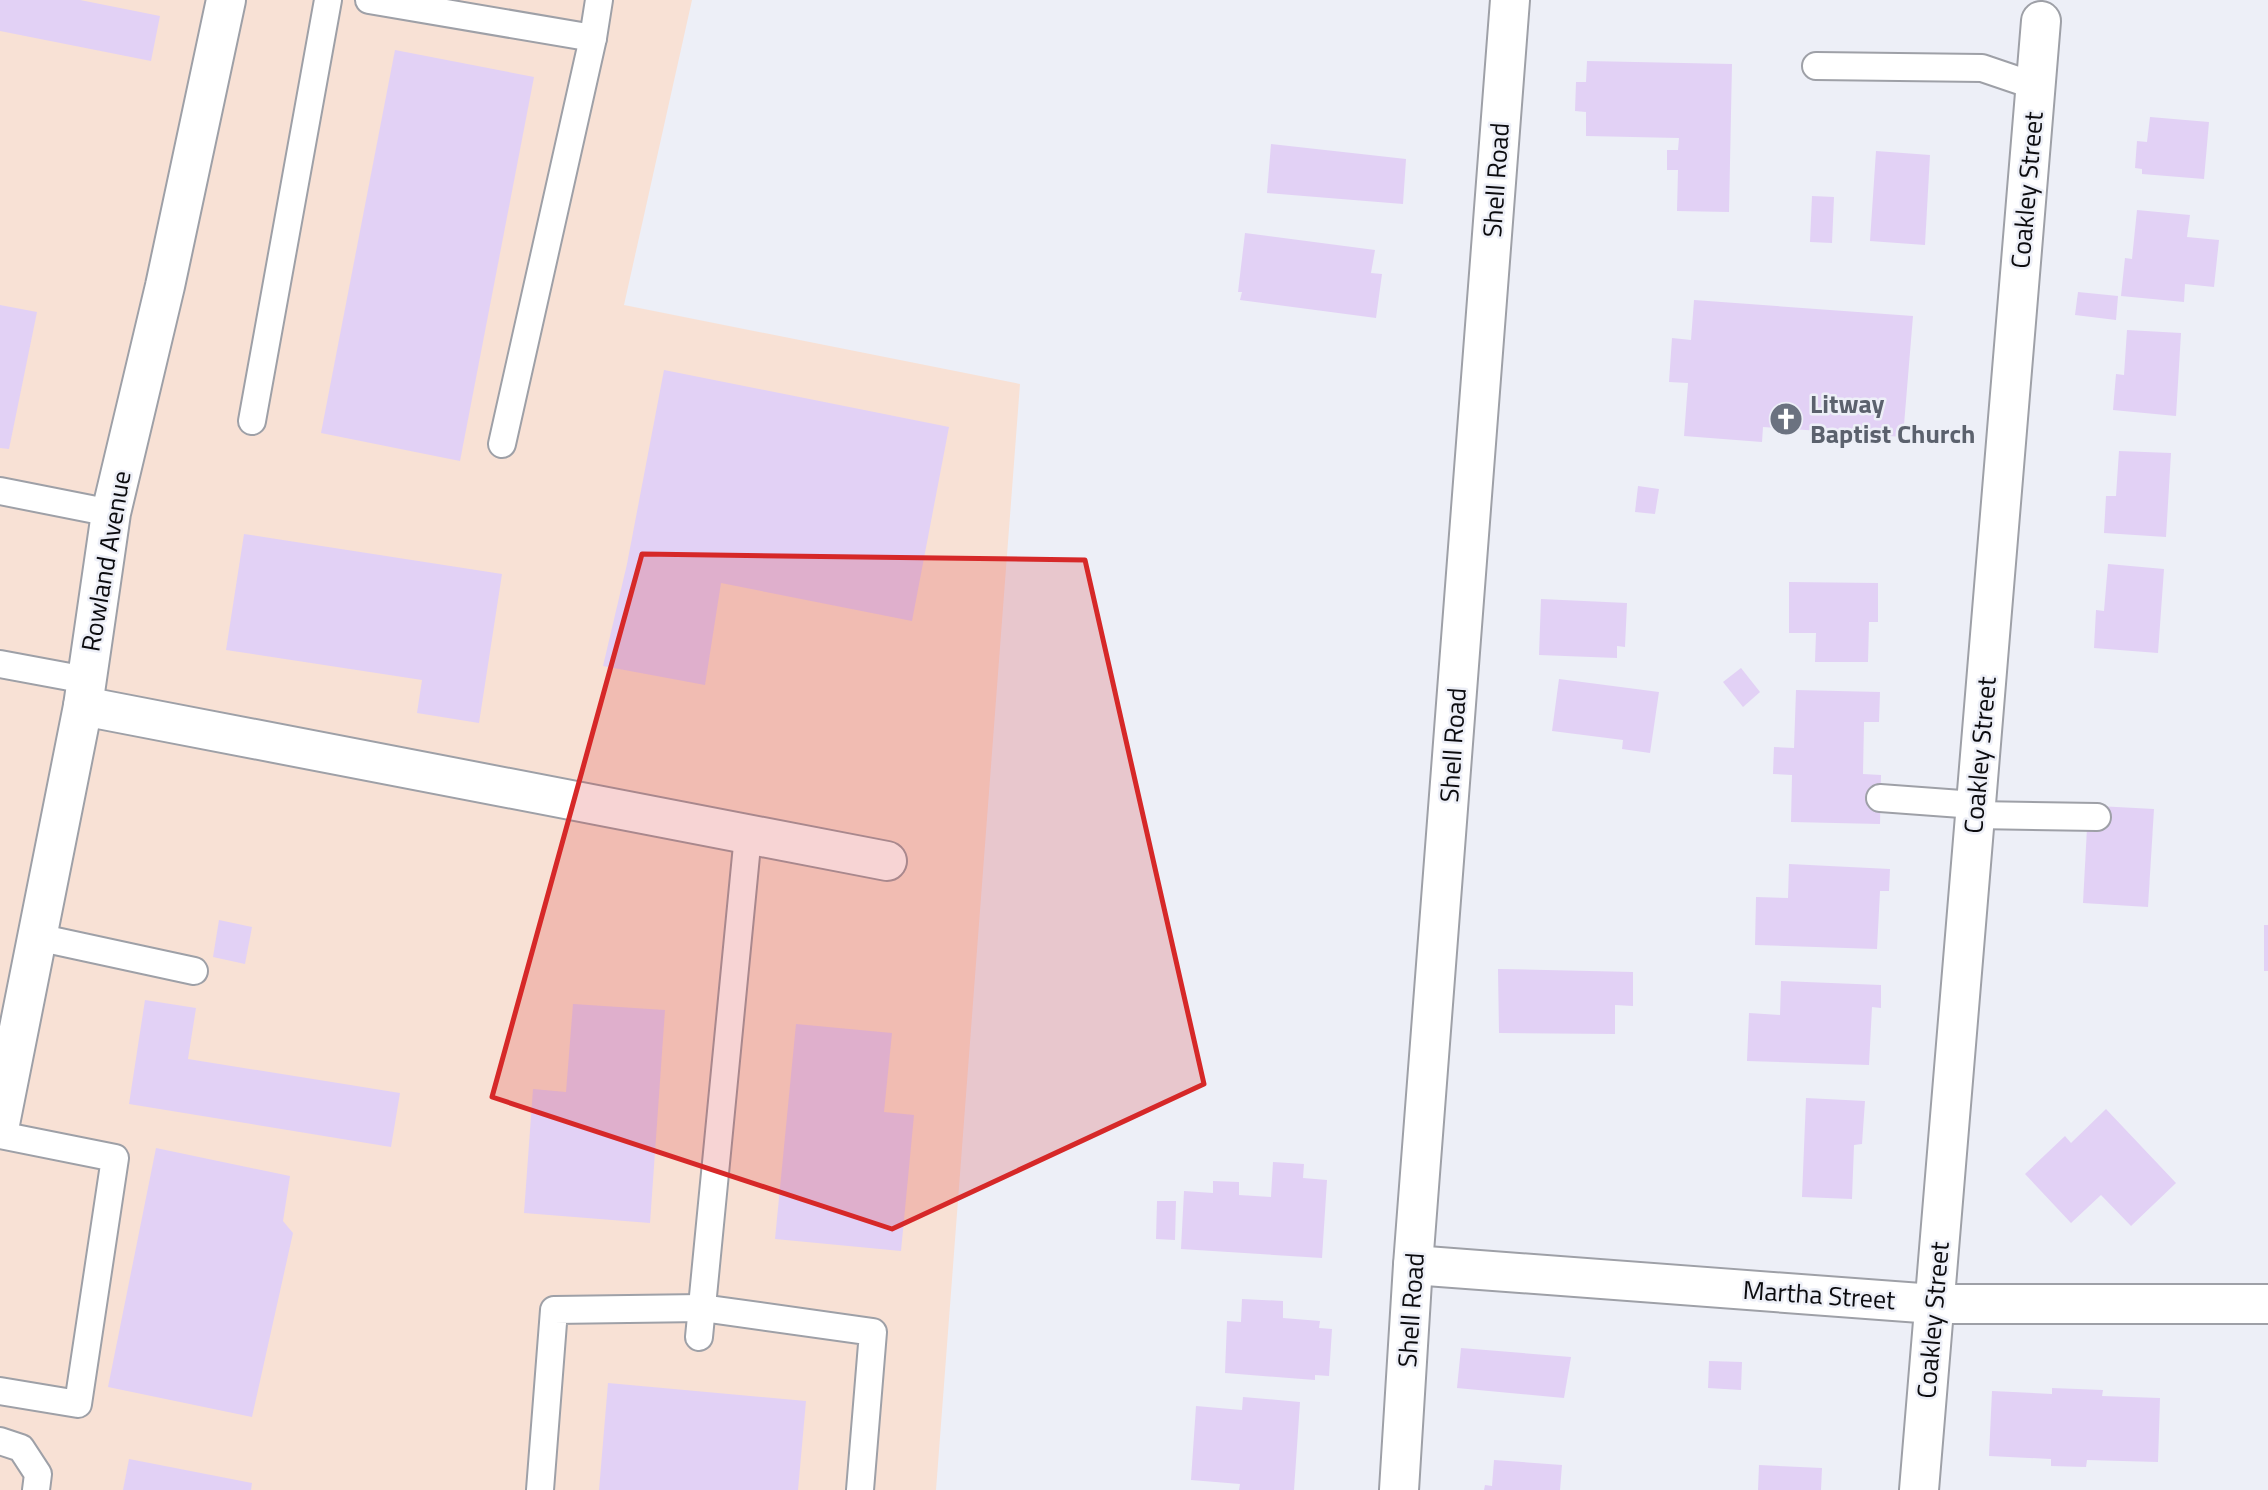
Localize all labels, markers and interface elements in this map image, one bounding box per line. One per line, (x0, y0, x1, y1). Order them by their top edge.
street label: Coakley Street (2000, 110, 2053, 270)
street label: Shell Road (1472, 121, 1519, 239)
place label: Litway Baptist Church (1810, 384, 1975, 453)
church icon: Litway Baptist Church (1767, 400, 1805, 438)
street label: Rowland Avenue (70, 467, 141, 654)
street label: Coakley Street (1953, 675, 2006, 835)
street label: Shell Road (1429, 686, 1476, 804)
street label: Coakley Street (1906, 1240, 1959, 1400)
street label: Shell Road (1387, 1251, 1434, 1369)
street label: Martha Street (1741, 1270, 1897, 1319)

